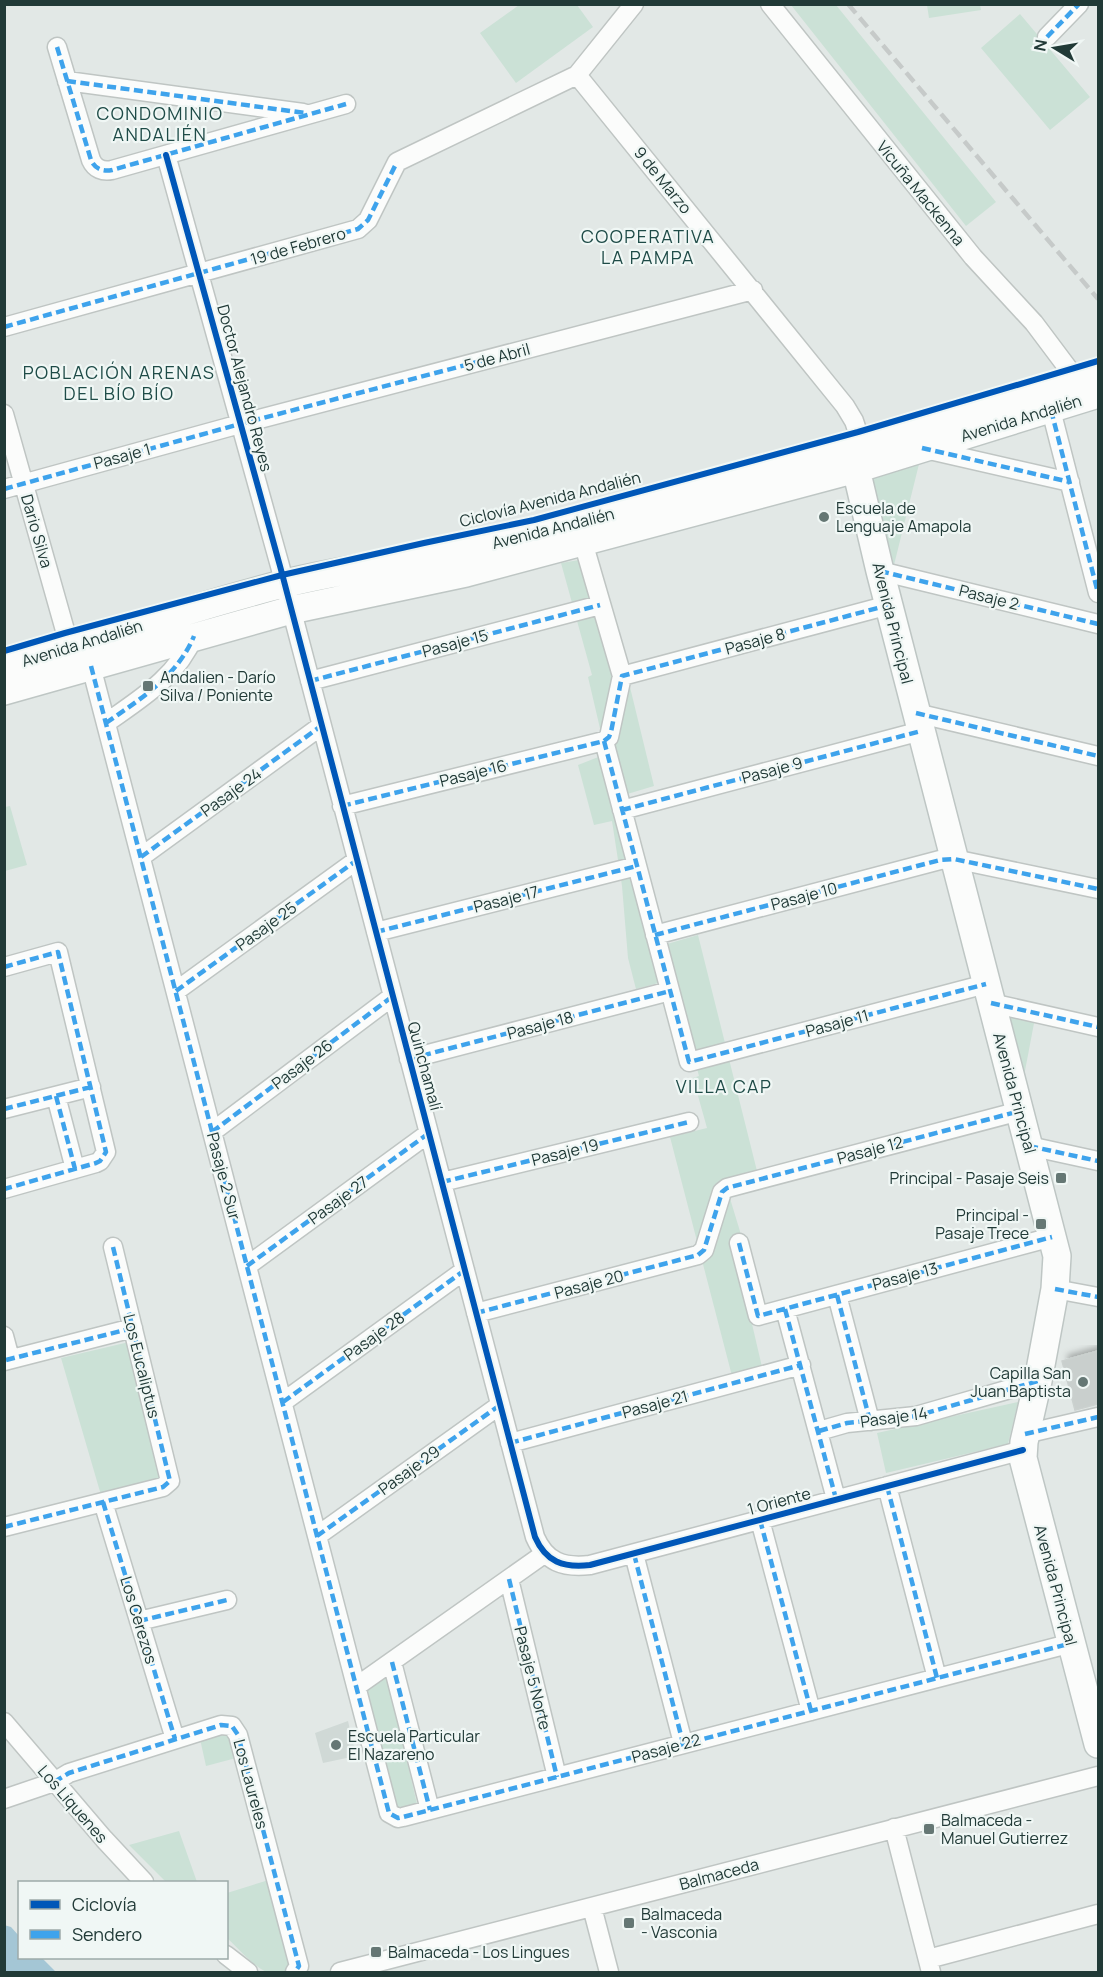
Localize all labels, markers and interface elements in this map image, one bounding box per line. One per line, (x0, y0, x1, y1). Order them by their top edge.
north arrow (1025, 18, 1085, 78)
text: N (1028, 37, 1052, 53)
district label: CONDOMINIO ANDALIÉN (96, 101, 224, 146)
street label: Vicuña Mackenna (872, 136, 970, 250)
street label: 9 de Marzo (629, 142, 697, 218)
street label: 19 de Febrero (248, 222, 348, 270)
district label: COOPERATIVA LA PAMPA (581, 224, 715, 269)
street label: Doctor Alejandro Reyes (212, 302, 278, 474)
street label: 5 de Abril (462, 338, 532, 376)
district label: POBLACIÓN ARENAS DEL BÍO BÍO (23, 360, 215, 405)
street label: Avenida Andalién (958, 389, 1084, 447)
street label: Pasaje 1 (91, 438, 153, 474)
street label: Ciclovía Avenida Andalién (457, 467, 643, 531)
street label: Dario Silva (16, 492, 58, 570)
place label: Escuela de Lenguaje Amapola (836, 497, 971, 537)
street label: Avenida Andalién (490, 504, 616, 552)
marker: Escuela de Lenguaje Amapola (817, 510, 831, 524)
street label: Avenida Principal (867, 560, 919, 686)
street label: Pasaje 2 (957, 579, 1021, 615)
street label: Avenida Andalién (19, 614, 145, 672)
street label: Pasaje 8 (723, 622, 787, 660)
street label: Pasaje 15 (420, 624, 490, 662)
place label: Andalien - Darío Silva / Poniente (160, 666, 276, 706)
marker: Andalien - Darío Silva / Poniente (141, 679, 155, 693)
street label: Pasaje 9 (739, 751, 805, 789)
street label: Pasaje 16 (437, 754, 509, 792)
street label: Pasaje 24 (196, 762, 266, 822)
street label: Pasaje 10 (768, 877, 840, 915)
street label: Pasaje 17 (471, 880, 541, 918)
street label: Pasaje 25 (231, 896, 301, 956)
street label: Pasaje 11 (803, 1004, 871, 1042)
street label: Pasaje 18 (505, 1006, 575, 1044)
street label: Quinchamalí (403, 1019, 448, 1113)
street label: Avenida Principal (988, 1030, 1042, 1156)
street label: Pasaje 26 (267, 1034, 337, 1094)
district label: VILLA CAP (676, 1074, 772, 1098)
street label: Pasaje 2 Sur (202, 1130, 246, 1222)
street label: Pasaje 12 (835, 1131, 905, 1169)
street label: Pasaje 19 (529, 1133, 601, 1171)
place label: Principal - Pasaje Seis (889, 1167, 1049, 1189)
street label: Pasaje 27 (304, 1171, 372, 1229)
marker: Principal - Pasaje Seis (1054, 1171, 1068, 1185)
place label: Principal - Pasaje Trece (935, 1204, 1029, 1244)
marker: Principal - Pasaje Trece (1034, 1217, 1048, 1231)
street label: Pasaje 13 (870, 1257, 940, 1295)
street label: Pasaje 20 (552, 1264, 626, 1304)
street label: Pasaje 28 (339, 1306, 409, 1366)
street label: Los Eucaliptus (118, 1312, 166, 1420)
place label: Capilla San Juan Baptista (970, 1362, 1071, 1402)
marker: Capilla San Juan Baptista (1076, 1375, 1090, 1389)
street label: Pasaje 21 (620, 1385, 690, 1423)
street label: Pasaje 14 (859, 1401, 929, 1433)
street label: Pasaje 29 (374, 1440, 444, 1500)
street label: 1 Oriente (745, 1482, 813, 1520)
street label: Avenida Principal (1029, 1522, 1083, 1648)
street label: Los Cerezos (115, 1573, 163, 1667)
street label: Pasaje 5 Norte (509, 1624, 557, 1732)
place label: Escuela Particular El Nazareno (348, 1725, 480, 1765)
street label: Pasaje 22 (629, 1728, 703, 1768)
street label: Los Laureles (228, 1737, 274, 1831)
marker: Escuela Particular El Nazareno (329, 1738, 343, 1752)
street label: Los Líquenes (33, 1760, 113, 1848)
place label: Balmaceda - Manuel Gutierrez (941, 1809, 1068, 1849)
marker: Balmaceda - Manuel Gutierrez (922, 1822, 936, 1836)
street label: Balmaceda (677, 1853, 761, 1895)
legend (18, 1881, 228, 1959)
text: Ciclovía (72, 1892, 137, 1916)
place label: Balmaceda - Vasconia (641, 1903, 722, 1943)
marker: Balmaceda - Vasconia (622, 1916, 636, 1930)
text: Sendero (72, 1922, 142, 1946)
place label: Balmaceda - Los Lingues (388, 1941, 570, 1963)
marker: Balmaceda - Los Lingues (369, 1945, 383, 1959)

